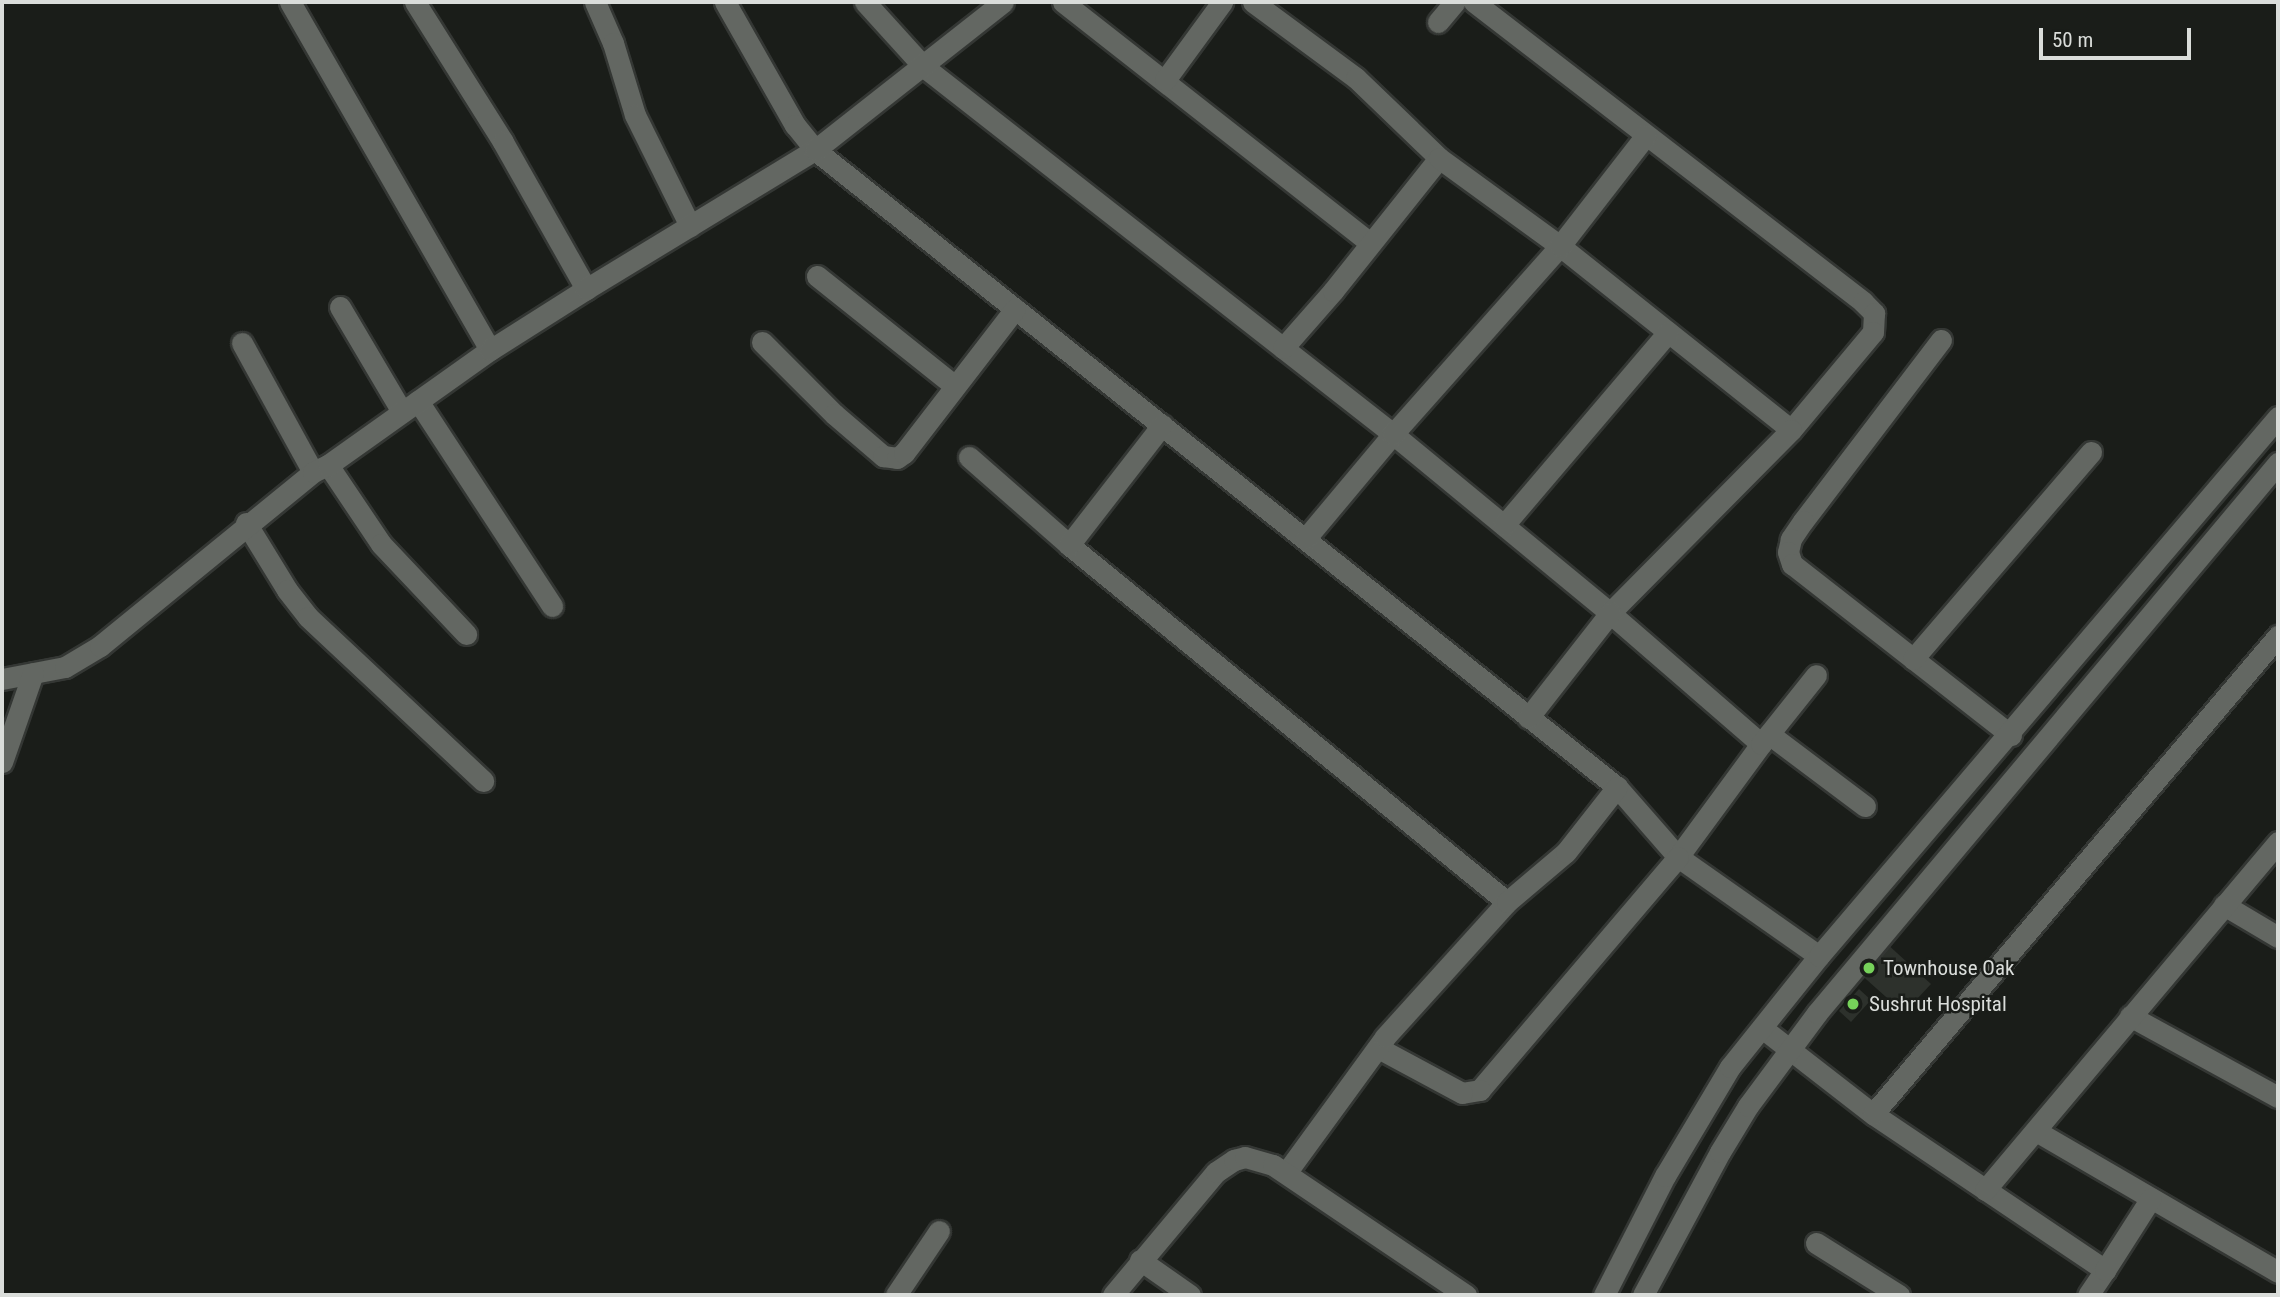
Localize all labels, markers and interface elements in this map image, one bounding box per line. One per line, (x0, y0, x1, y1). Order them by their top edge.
scale bar (2042, 14, 2194, 58)
text: 50 m (2052, 28, 2093, 52)
place label: Townhouse Oak (1883, 955, 2014, 981)
marker: Townhouse Oak (1861, 960, 1877, 976)
place label: Sushrut Hospital (1869, 991, 2007, 1017)
marker: Sushrut Hospital (1843, 994, 1863, 1014)

